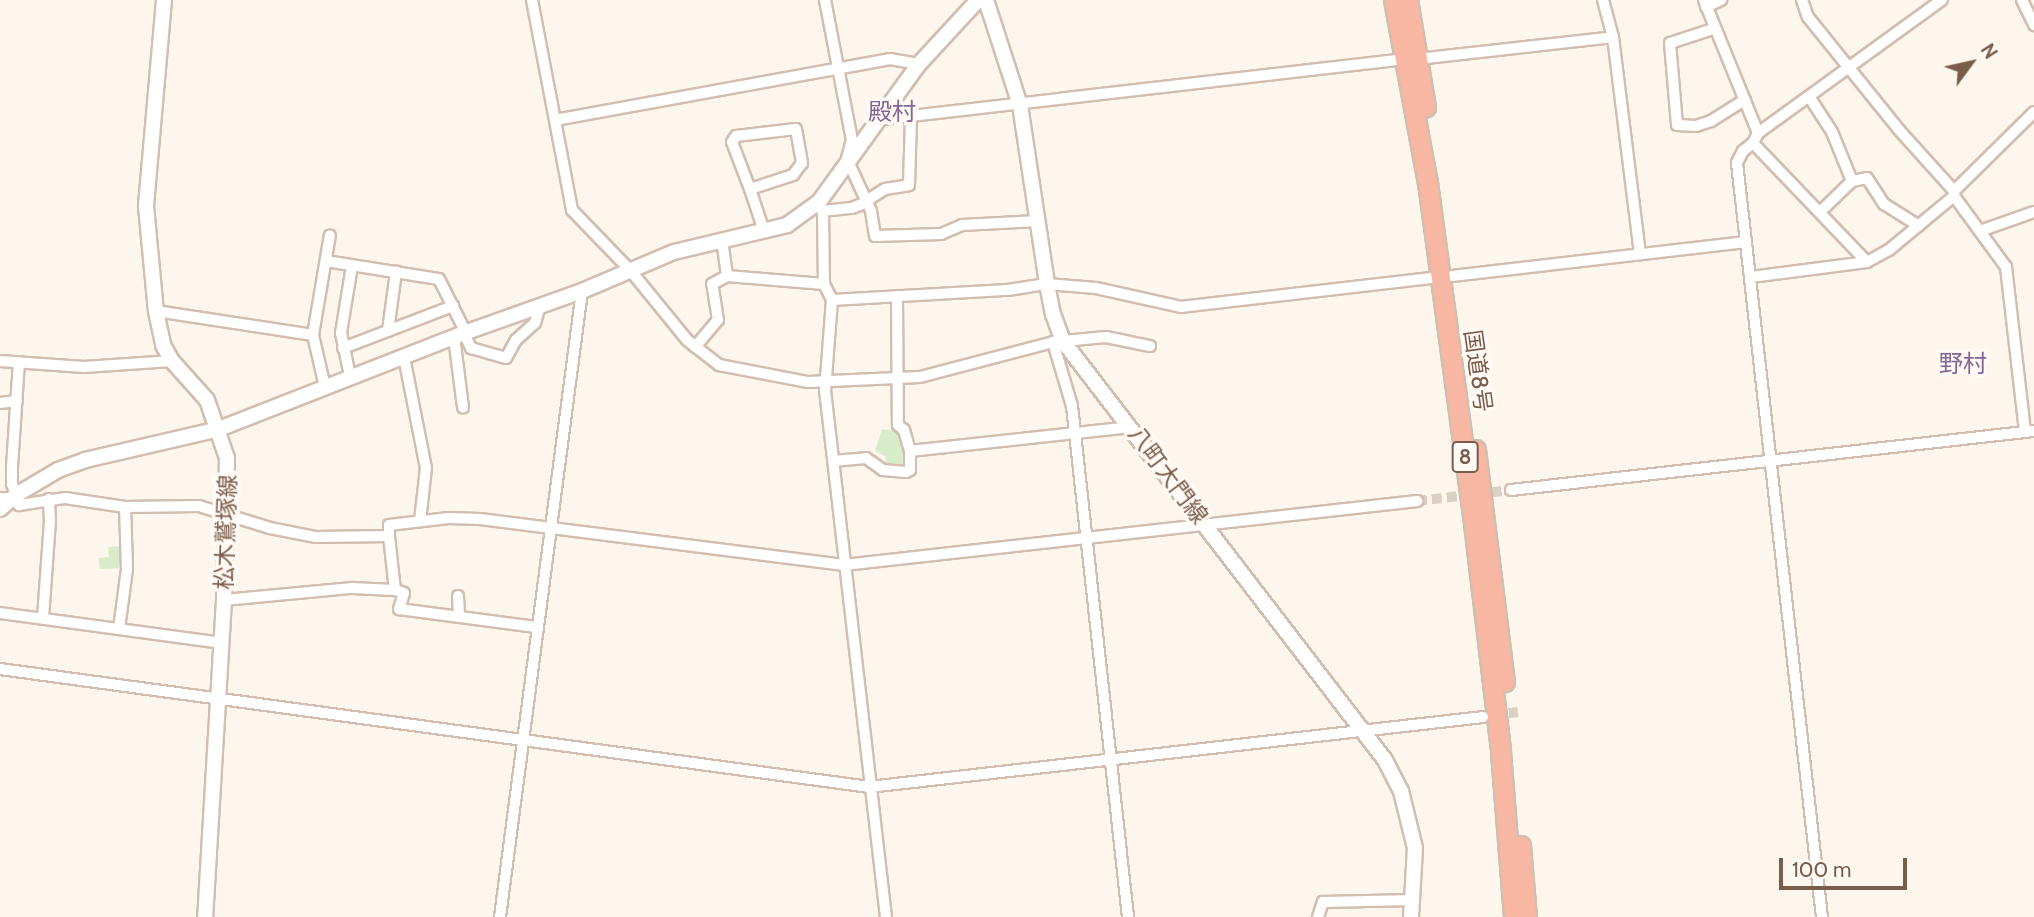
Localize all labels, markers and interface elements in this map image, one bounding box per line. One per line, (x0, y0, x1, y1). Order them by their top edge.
north arrow (1936, 28, 2006, 98)
text: N (1976, 39, 2002, 63)
district label: 殿村 (868, 98, 916, 126)
street label: 国道8号 (1459, 328, 1497, 414)
district label: 野村 (1939, 350, 1987, 378)
street label: 八町大門線 (1122, 421, 1214, 529)
road number: 8 (1451, 440, 1479, 475)
street label: 松木鷲塚線 (210, 474, 242, 590)
scale bar (1782, 844, 1910, 888)
text: 100 m (1792, 857, 1851, 882)

